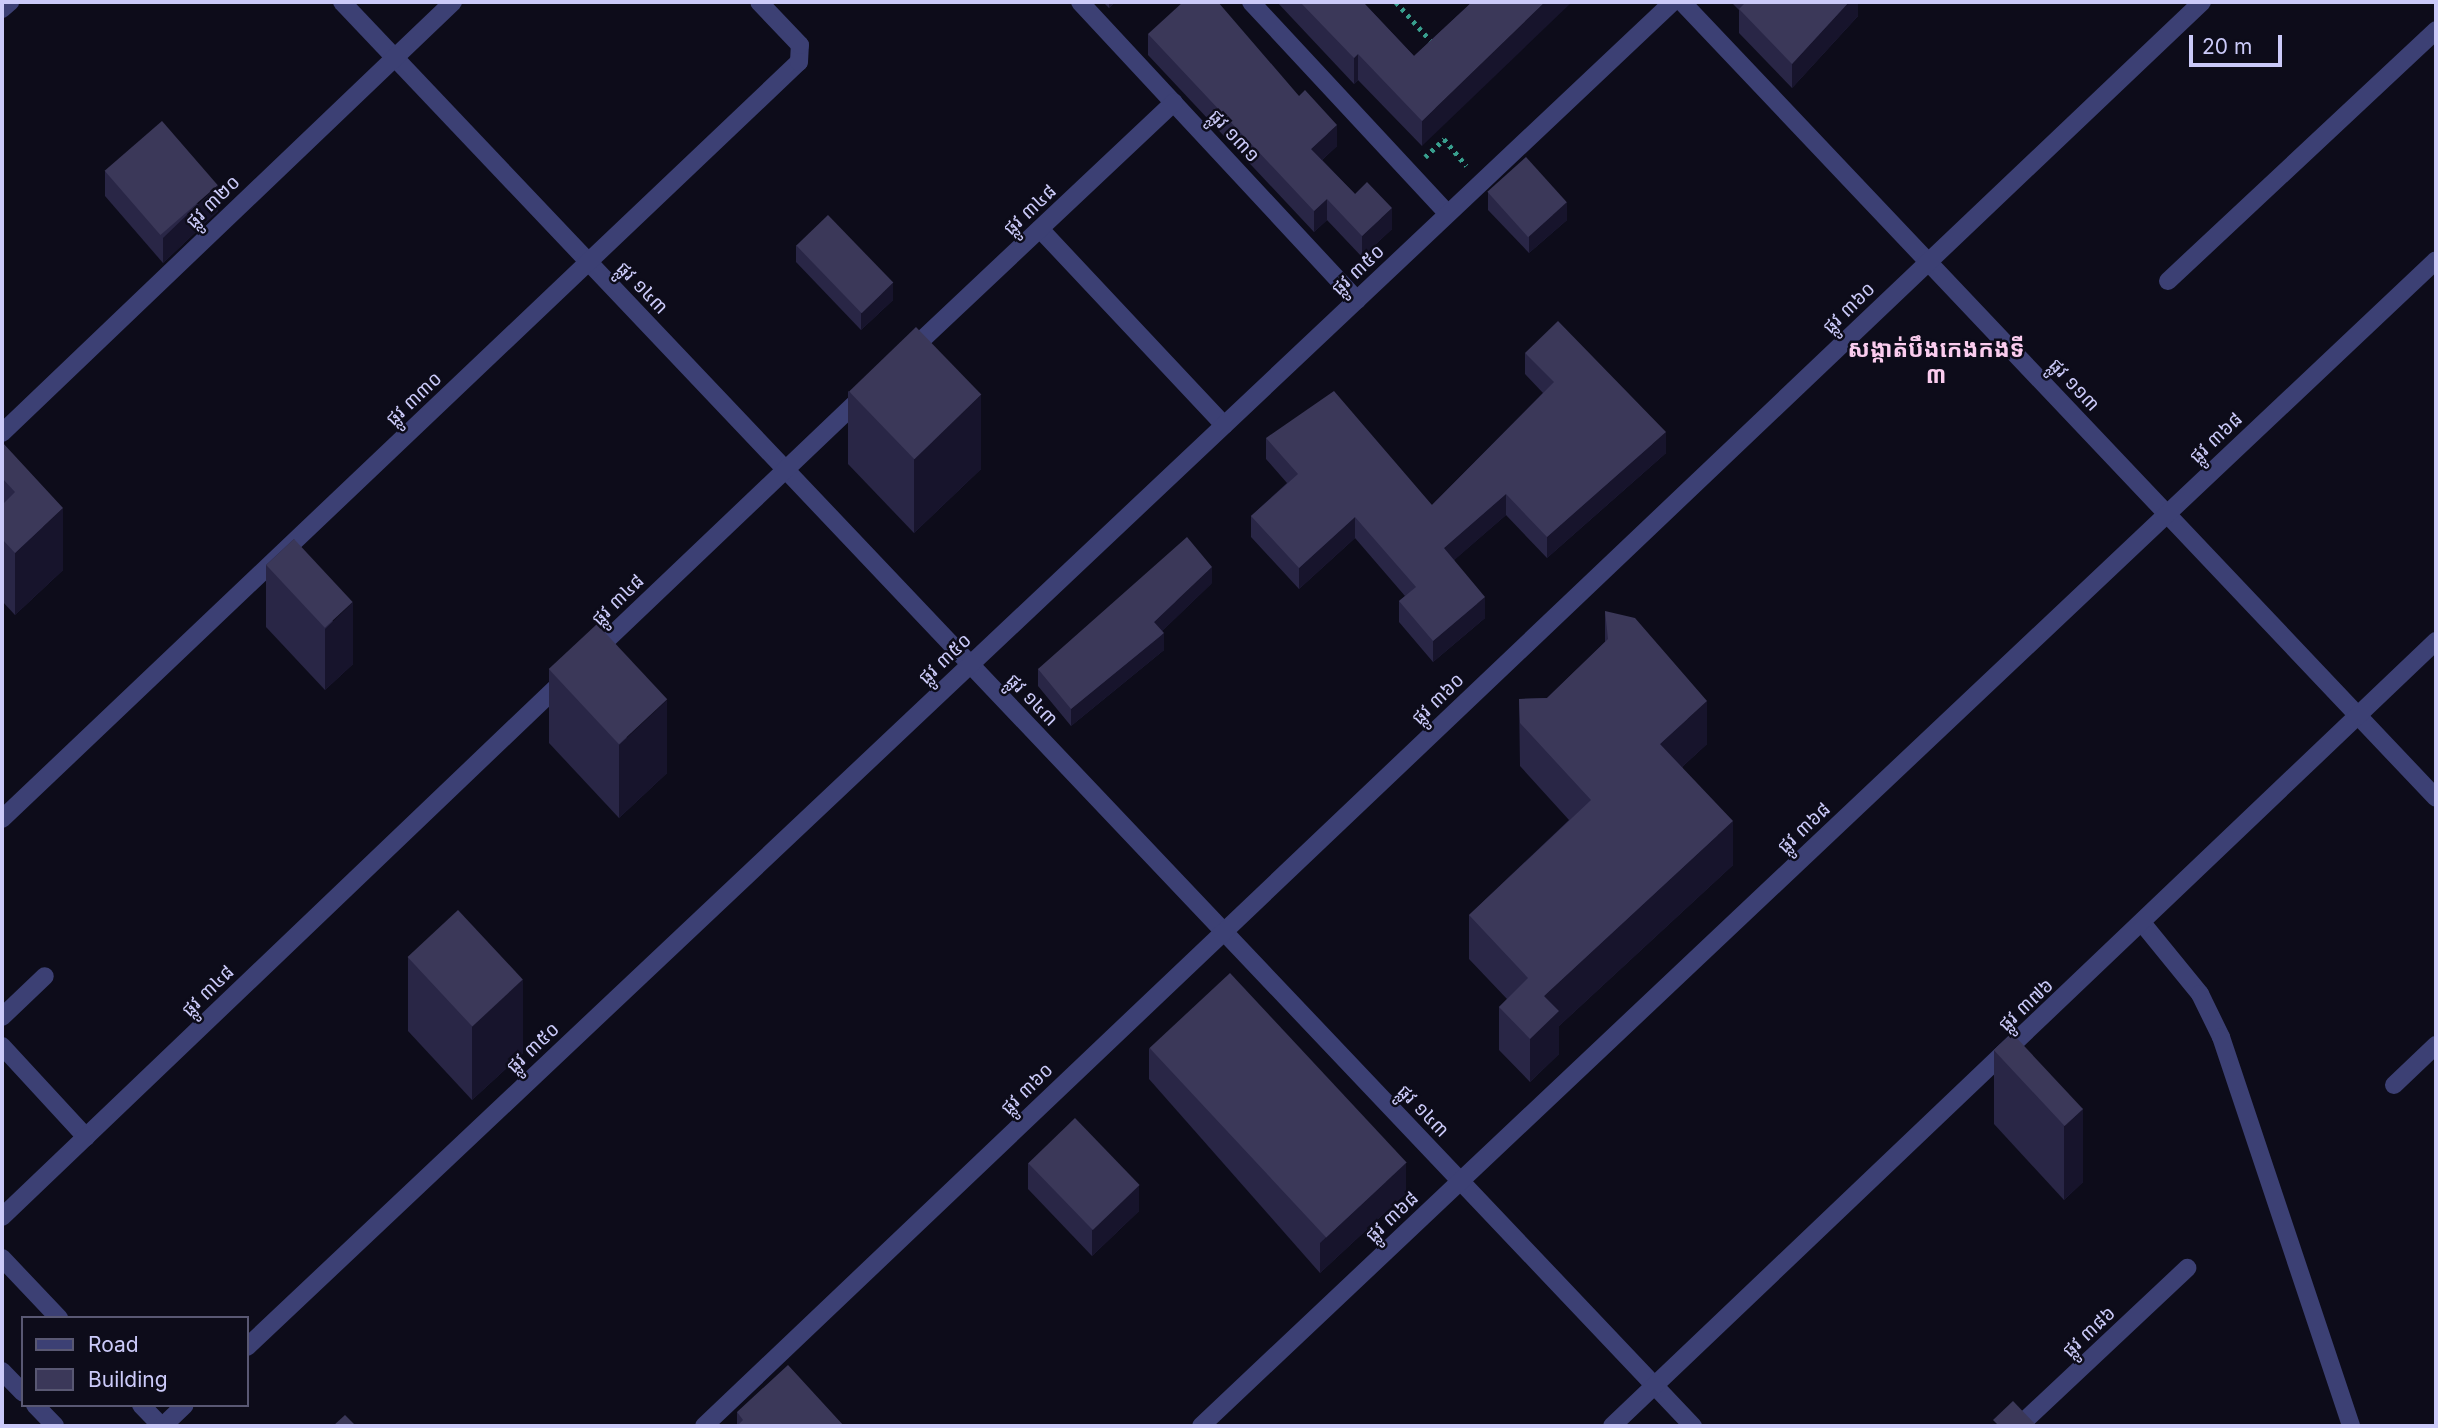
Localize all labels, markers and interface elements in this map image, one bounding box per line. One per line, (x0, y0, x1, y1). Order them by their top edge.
scale bar (2193, 21, 2286, 65)
text: 20 m (2202, 34, 2252, 59)
street label: ផ្លូវ ១៣១ (1204, 105, 1264, 167)
street label: ផ្លូវ ៣២០ (181, 171, 245, 233)
street label: ផ្លូវ ៣៤៨ (999, 180, 1061, 240)
street label: ផ្លូវ ៣៥០ (1327, 240, 1389, 300)
street label: ផ្លូវ ១៤៣ (612, 257, 672, 319)
street label: ផ្លូវ ៣៦០ (1818, 278, 1880, 338)
district label: សង្កាត់បឹងកេងកងទី ៣ (1848, 335, 2024, 389)
street label: ផ្លូវ ១១៣ (2044, 354, 2104, 416)
street label: ផ្លូវ ៣៣០ (381, 367, 447, 431)
street label: ផ្លូវ ៣៦៨ (2185, 408, 2247, 468)
street label: ផ្លូវ ៣៤៨ (587, 570, 649, 630)
street label: ផ្លូវ ៣៥០ (914, 629, 976, 689)
street label: ផ្លូវ ១៤៣ (1002, 669, 1062, 731)
street label: ផ្លូវ ៣៦០ (1407, 669, 1469, 729)
street label: ផ្លូវ ៣៦៨ (1773, 798, 1835, 858)
street label: ផ្លូវ ៣៤៨ (177, 961, 239, 1021)
street label: ផ្លូវ ៣៧៦ (1994, 974, 2058, 1036)
street label: ផ្លូវ ៣៥០ (502, 1018, 564, 1078)
street label: ផ្លូវ ៣៦០ (996, 1059, 1058, 1119)
street label: ផ្លូវ ១៤៣ (1393, 1080, 1453, 1142)
street label: ផ្លូវ ៣៦៨ (1361, 1187, 1423, 1247)
street label: ផ្លូវ ៣៨៦ (2058, 1302, 2120, 1362)
legend (21, 1316, 248, 1407)
text: Road (88, 1332, 139, 1357)
text: Building (88, 1367, 168, 1392)

